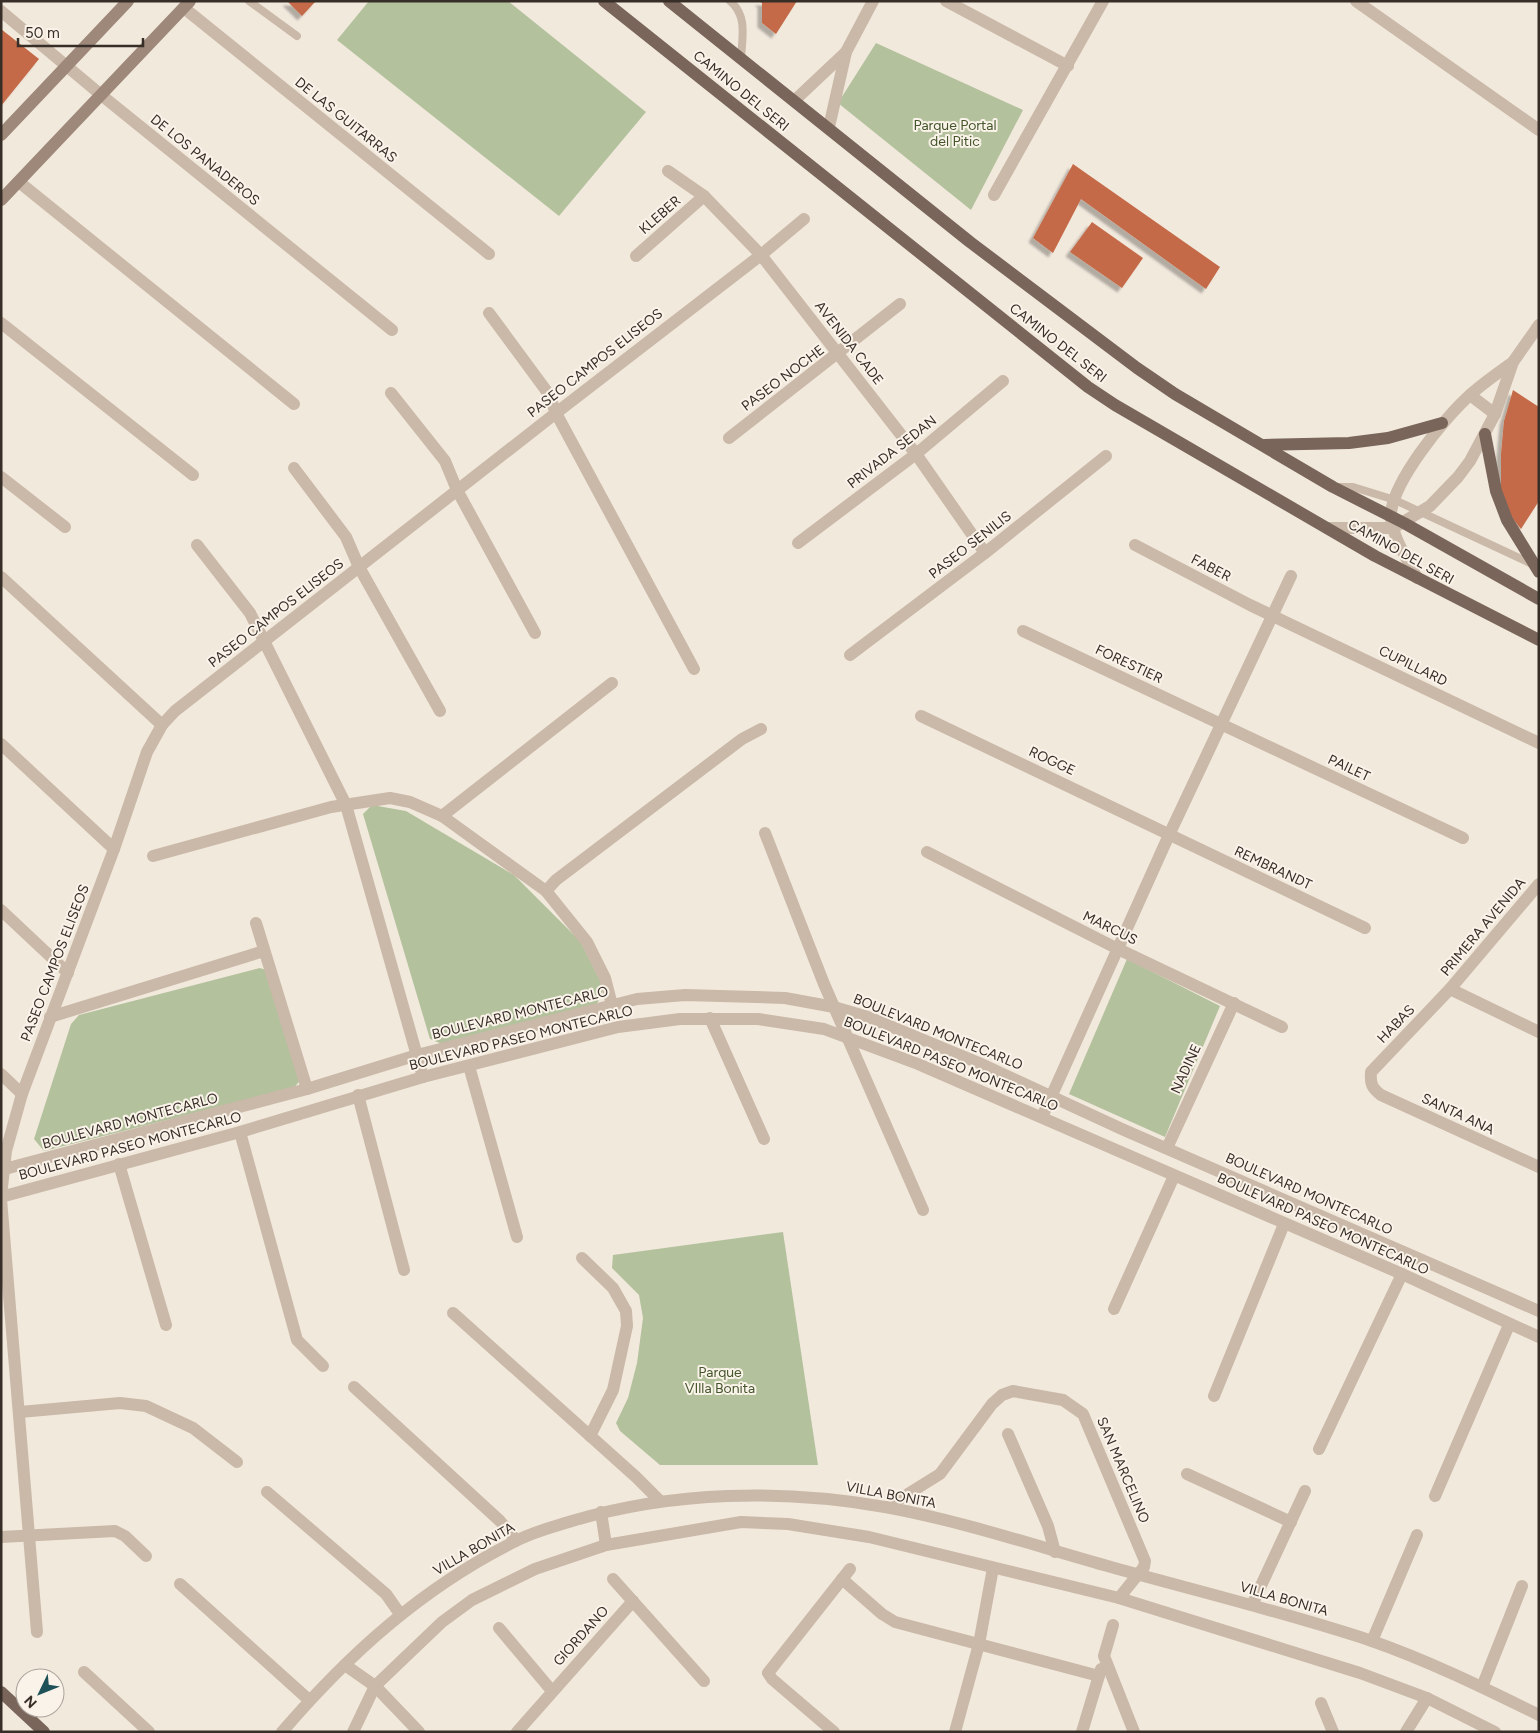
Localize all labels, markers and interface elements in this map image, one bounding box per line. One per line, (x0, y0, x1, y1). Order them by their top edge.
scale bar (18, 15, 142, 47)
text: 50 m (25, 24, 60, 42)
street label: CAMINO DEL SERI (690, 47, 792, 135)
street label: DE LAS GUITARRAS (292, 74, 400, 166)
street label: DE LOS PANADEROS (147, 111, 263, 209)
park label: Parque Portal del Pitic (913, 117, 997, 150)
street label: KLEBER (636, 192, 685, 238)
street label: AVENIDA CADE (811, 298, 887, 388)
street label: CAMINO DEL SERI (1006, 300, 1110, 386)
street label: PASEO CAMPOS ELISEOS (524, 305, 666, 421)
street label: PASEO NOCHE (738, 341, 828, 415)
street label: PRIVADA SEDAN (844, 412, 940, 492)
street label: PASEO SENILIS (925, 508, 1015, 582)
street label: CAMINO DEL SERI (1345, 516, 1457, 588)
street label: FABER (1188, 551, 1234, 585)
street label: PASEO CAMPOS ELISEOS (205, 555, 347, 671)
street label: FORESTIER (1092, 641, 1166, 687)
street label: CUPILLARD (1376, 642, 1450, 690)
street label: ROGGE (1026, 743, 1078, 779)
street label: PAILET (1325, 751, 1373, 785)
street label: REMBRANDT (1231, 843, 1315, 894)
street label: PRIMERA AVENIDA (1437, 874, 1529, 980)
street label: PASEO CAMPOS ELISEOS (17, 882, 93, 1044)
street label: MARCUS (1080, 907, 1140, 949)
street label: BOULEVARD MONTECARLO (430, 983, 610, 1043)
street label: BOULEVARD MONTECARLO (851, 990, 1025, 1074)
street label: HABAS (1374, 1001, 1418, 1047)
street label: BOULEVARD PASEO MONTECARLO (407, 1002, 635, 1074)
street label: BOULEVARD PASEO MONTECARLO (841, 1013, 1061, 1115)
street label: NADINE (1167, 1041, 1205, 1097)
street label: BOULEVARD MONTECARLO (40, 1089, 220, 1153)
street label: SANTA ANA (1419, 1090, 1498, 1138)
street label: BOULEVARD PASEO MONTECARLO (17, 1108, 243, 1184)
street label: BOULEVARD MONTECARLO (1223, 1149, 1395, 1239)
street label: BOULEVARD PASEO MONTECARLO (1215, 1169, 1432, 1279)
park label: Parque VIlla Bonita (685, 1364, 755, 1397)
street label: SAN MARCELINO (1093, 1414, 1153, 1526)
street label: VILLA BONITA (845, 1478, 938, 1512)
street label: VILLA BONITA (430, 1519, 518, 1579)
street label: VILLA BONITA (1238, 1578, 1331, 1620)
street label: GIORDANO (550, 1602, 612, 1669)
north arrow (15, 1668, 65, 1718)
text: N (21, 1692, 41, 1711)

